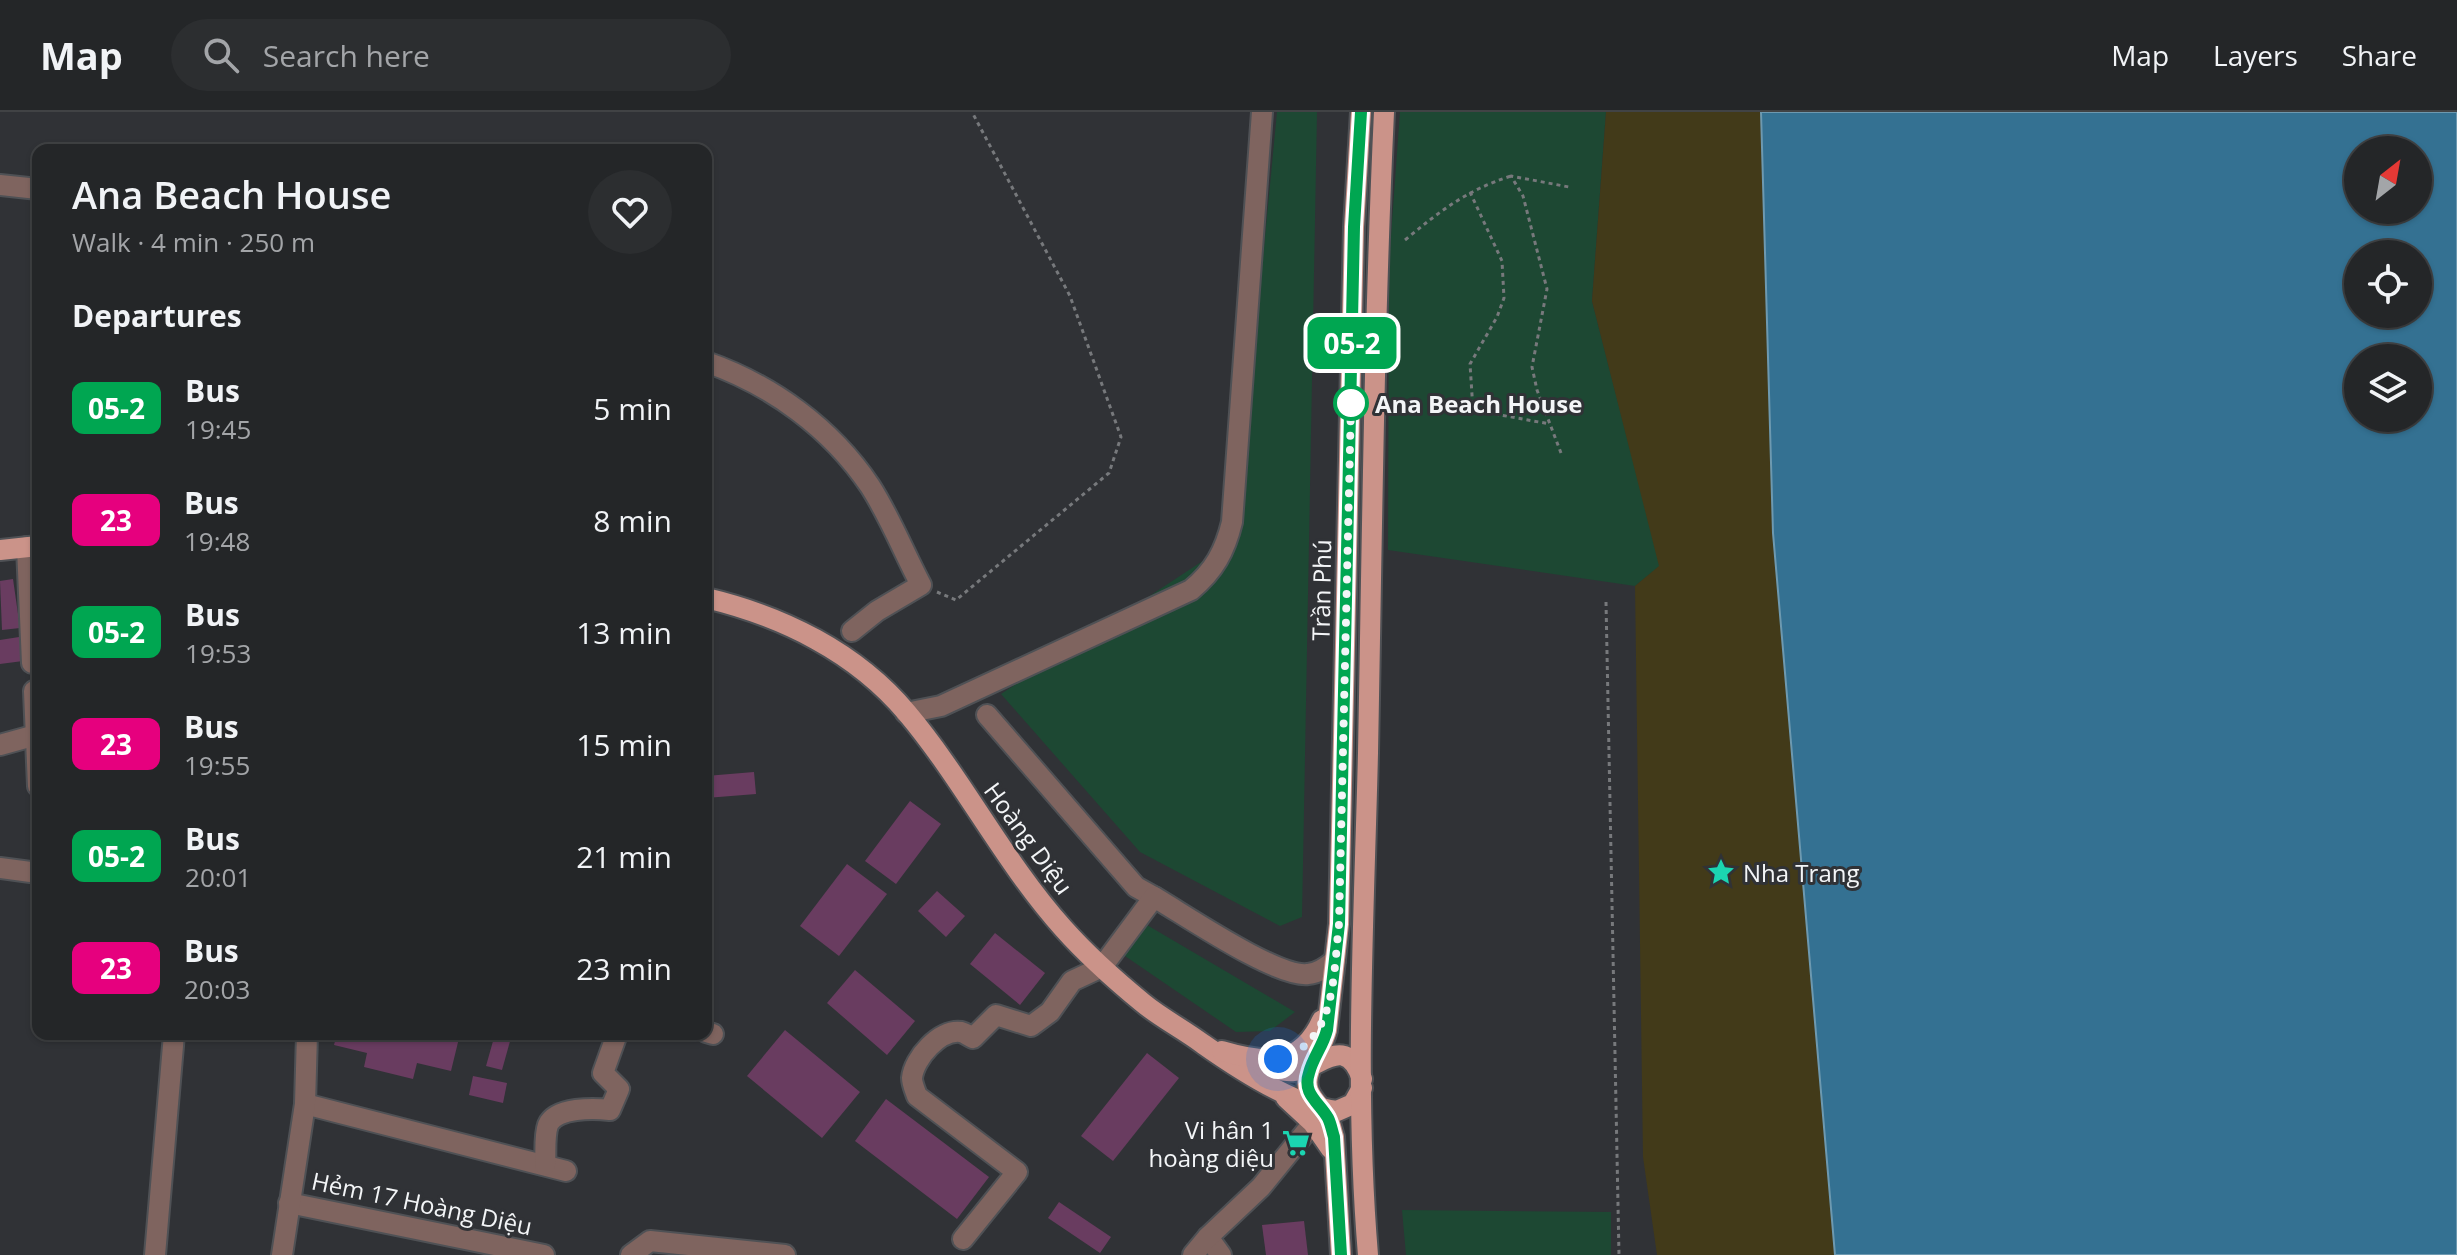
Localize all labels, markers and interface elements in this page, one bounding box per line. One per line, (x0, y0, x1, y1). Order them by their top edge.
search box (171, 19, 731, 91)
text: Map (40, 29, 123, 81)
icon: search (199, 33, 243, 77)
text: Search here (263, 35, 430, 76)
text: Map (2111, 36, 2169, 74)
text: Layers (2213, 36, 2298, 74)
text: Share (2342, 36, 2417, 74)
north arrow (2344, 136, 2432, 224)
map controls (2344, 136, 2432, 432)
text: Ana Beach House (72, 168, 391, 220)
button: heart (588, 170, 672, 254)
text: Walk · 4 min · 250 m (72, 224, 315, 260)
button: locate (2344, 240, 2432, 328)
text: Departures (72, 295, 242, 336)
line badge: 05-2 (1296, 317, 1408, 369)
text: 05-2 (1323, 324, 1381, 362)
button: layers (2344, 344, 2432, 432)
text: Bus (185, 370, 240, 411)
marker: Ana Beach House (1334, 386, 1368, 420)
place label: Ana Beach House (1375, 387, 1582, 420)
text: 5 min (593, 388, 672, 429)
text: 05-2 (88, 389, 145, 427)
text: 19:45 (185, 411, 251, 447)
text: Bus (184, 482, 239, 523)
text: 8 min (593, 500, 672, 541)
text: 23 (100, 501, 132, 539)
text: 19:48 (184, 523, 250, 559)
street label: Trần Phú (1304, 539, 1338, 641)
text: Bus (185, 594, 240, 635)
text: 13 min (576, 612, 672, 653)
text: 05-2 (88, 613, 145, 651)
text: 19:53 (185, 635, 251, 671)
text: Bus (184, 706, 239, 747)
text: 15 min (576, 724, 672, 765)
text: 23 (100, 725, 132, 763)
text: 19:55 (184, 747, 250, 783)
street label: Hoàng Diệu (977, 775, 1081, 901)
text: Bus (185, 818, 240, 859)
text: 21 min (576, 836, 672, 877)
text: 05-2 (88, 837, 145, 875)
place label: Nha Trang (1743, 856, 1859, 889)
place icon: Nha Trang (1706, 857, 1736, 887)
text: 20:01 (185, 859, 251, 895)
text: Bus (184, 930, 239, 971)
text: 23 min (576, 948, 672, 989)
text: 23 (100, 949, 132, 987)
text: 20:03 (184, 971, 250, 1007)
your location (1258, 1039, 1298, 1079)
place label: Vi hân 1 hoàng diệu (1149, 1113, 1274, 1174)
supermarket icon: Vi hân 1 hoàng diệu (1281, 1128, 1311, 1158)
street label: Hẻm 17 Hoàng Diệu (309, 1164, 535, 1242)

